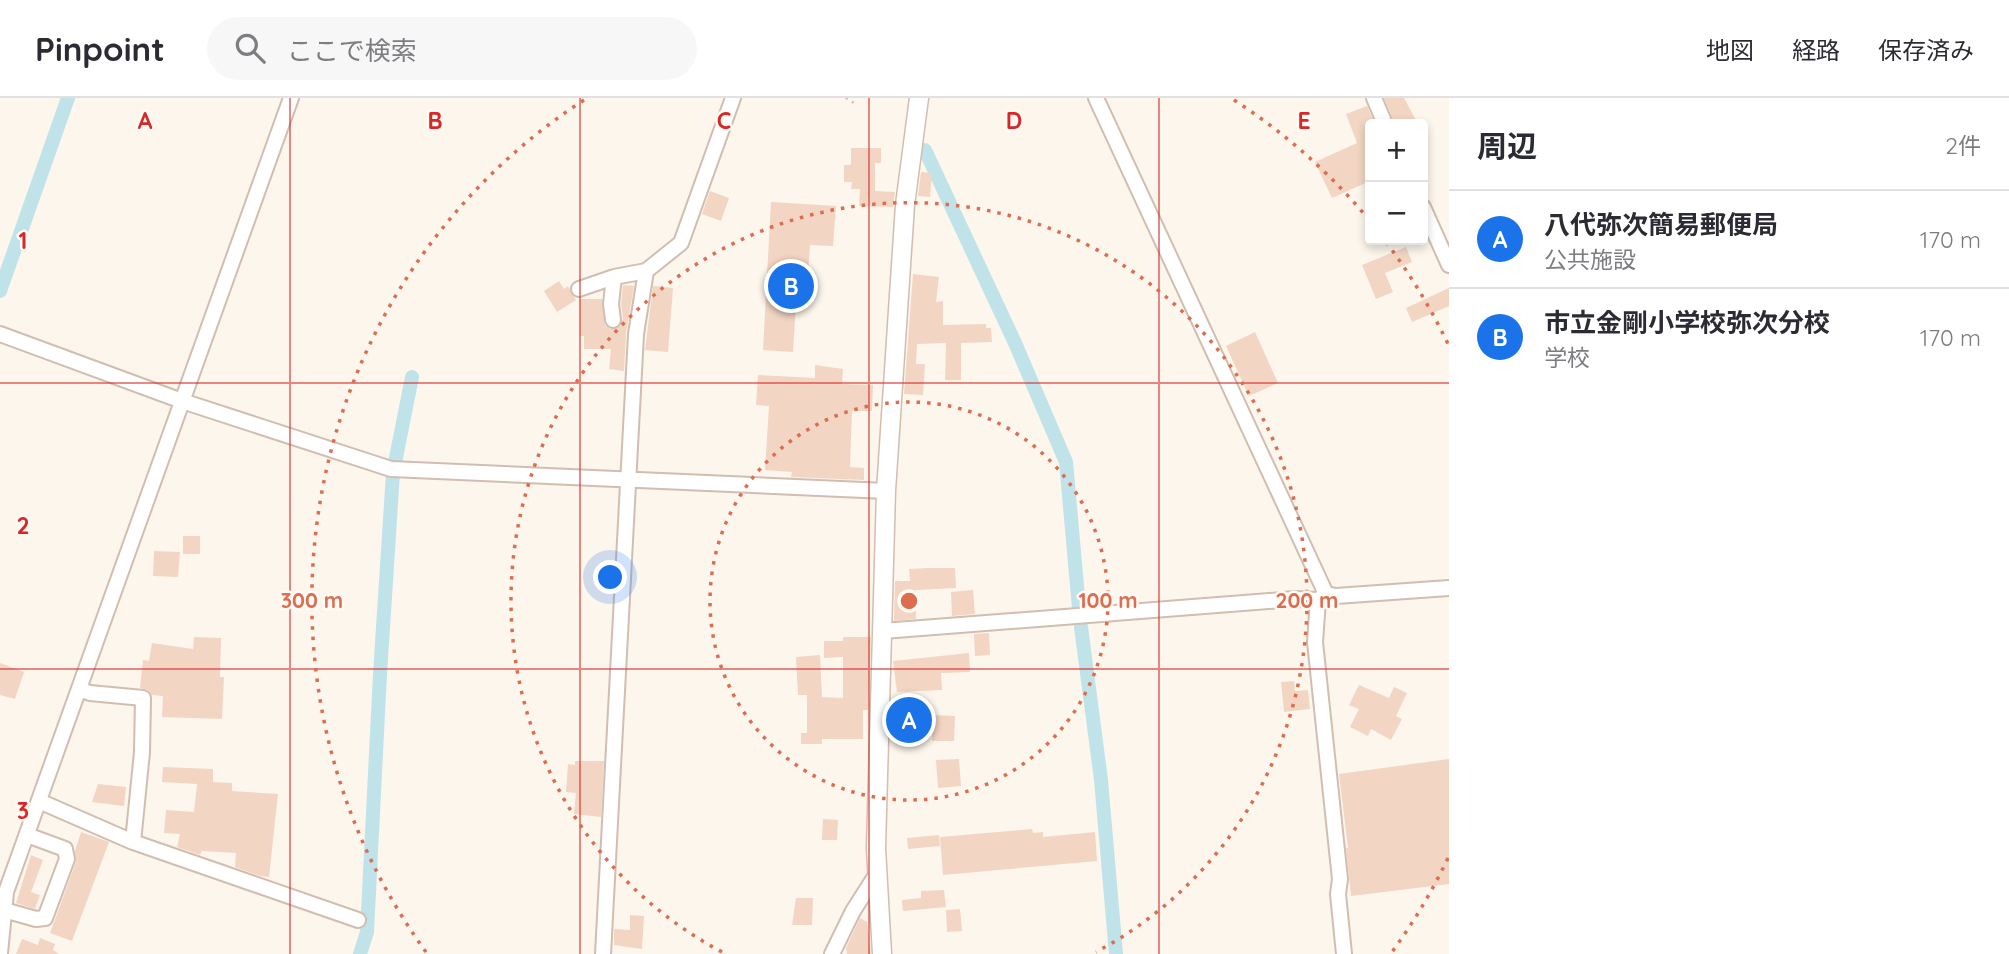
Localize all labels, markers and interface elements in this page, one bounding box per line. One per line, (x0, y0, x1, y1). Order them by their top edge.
search box (207, 17, 697, 80)
text: Pinpoint (35, 28, 165, 69)
icon: search (231, 29, 269, 67)
text: ここで検索 (287, 34, 417, 67)
text: 地図 (1706, 35, 1754, 65)
text: 経路 (1792, 35, 1840, 65)
text: 保存済み (1878, 35, 1974, 65)
text: A (138, 106, 153, 135)
text: B (427, 106, 443, 135)
text: C (717, 106, 731, 135)
text: D (1006, 106, 1022, 135)
text: E (1297, 106, 1311, 135)
map controls (1365, 119, 1428, 245)
button: + (1365, 119, 1428, 182)
text: 周辺 (1477, 127, 1537, 165)
text: 2件 (1945, 131, 1981, 160)
button: − (1365, 182, 1428, 245)
text: 八代弥次簡易郵便局 (1544, 208, 1778, 241)
text: A (1493, 225, 1507, 254)
text: 170 m (1920, 225, 1981, 254)
text: 1 (19, 226, 27, 255)
text: 公共施設 (1544, 245, 1636, 274)
pin: B (768, 260, 814, 312)
text: 市立金剛小学校弥次分校 (1544, 306, 1830, 339)
text: B (1492, 323, 1508, 352)
text: 170 m (1920, 323, 1981, 352)
text: 学校 (1544, 343, 1590, 372)
text: 2 (16, 511, 30, 540)
your location (593, 560, 627, 594)
text: 300 m (281, 587, 343, 613)
text: 100 m (1078, 587, 1138, 613)
text: 200 m (1276, 587, 1338, 613)
centre of rings (897, 589, 921, 613)
pin: A (886, 694, 932, 746)
text: 3 (17, 796, 29, 825)

